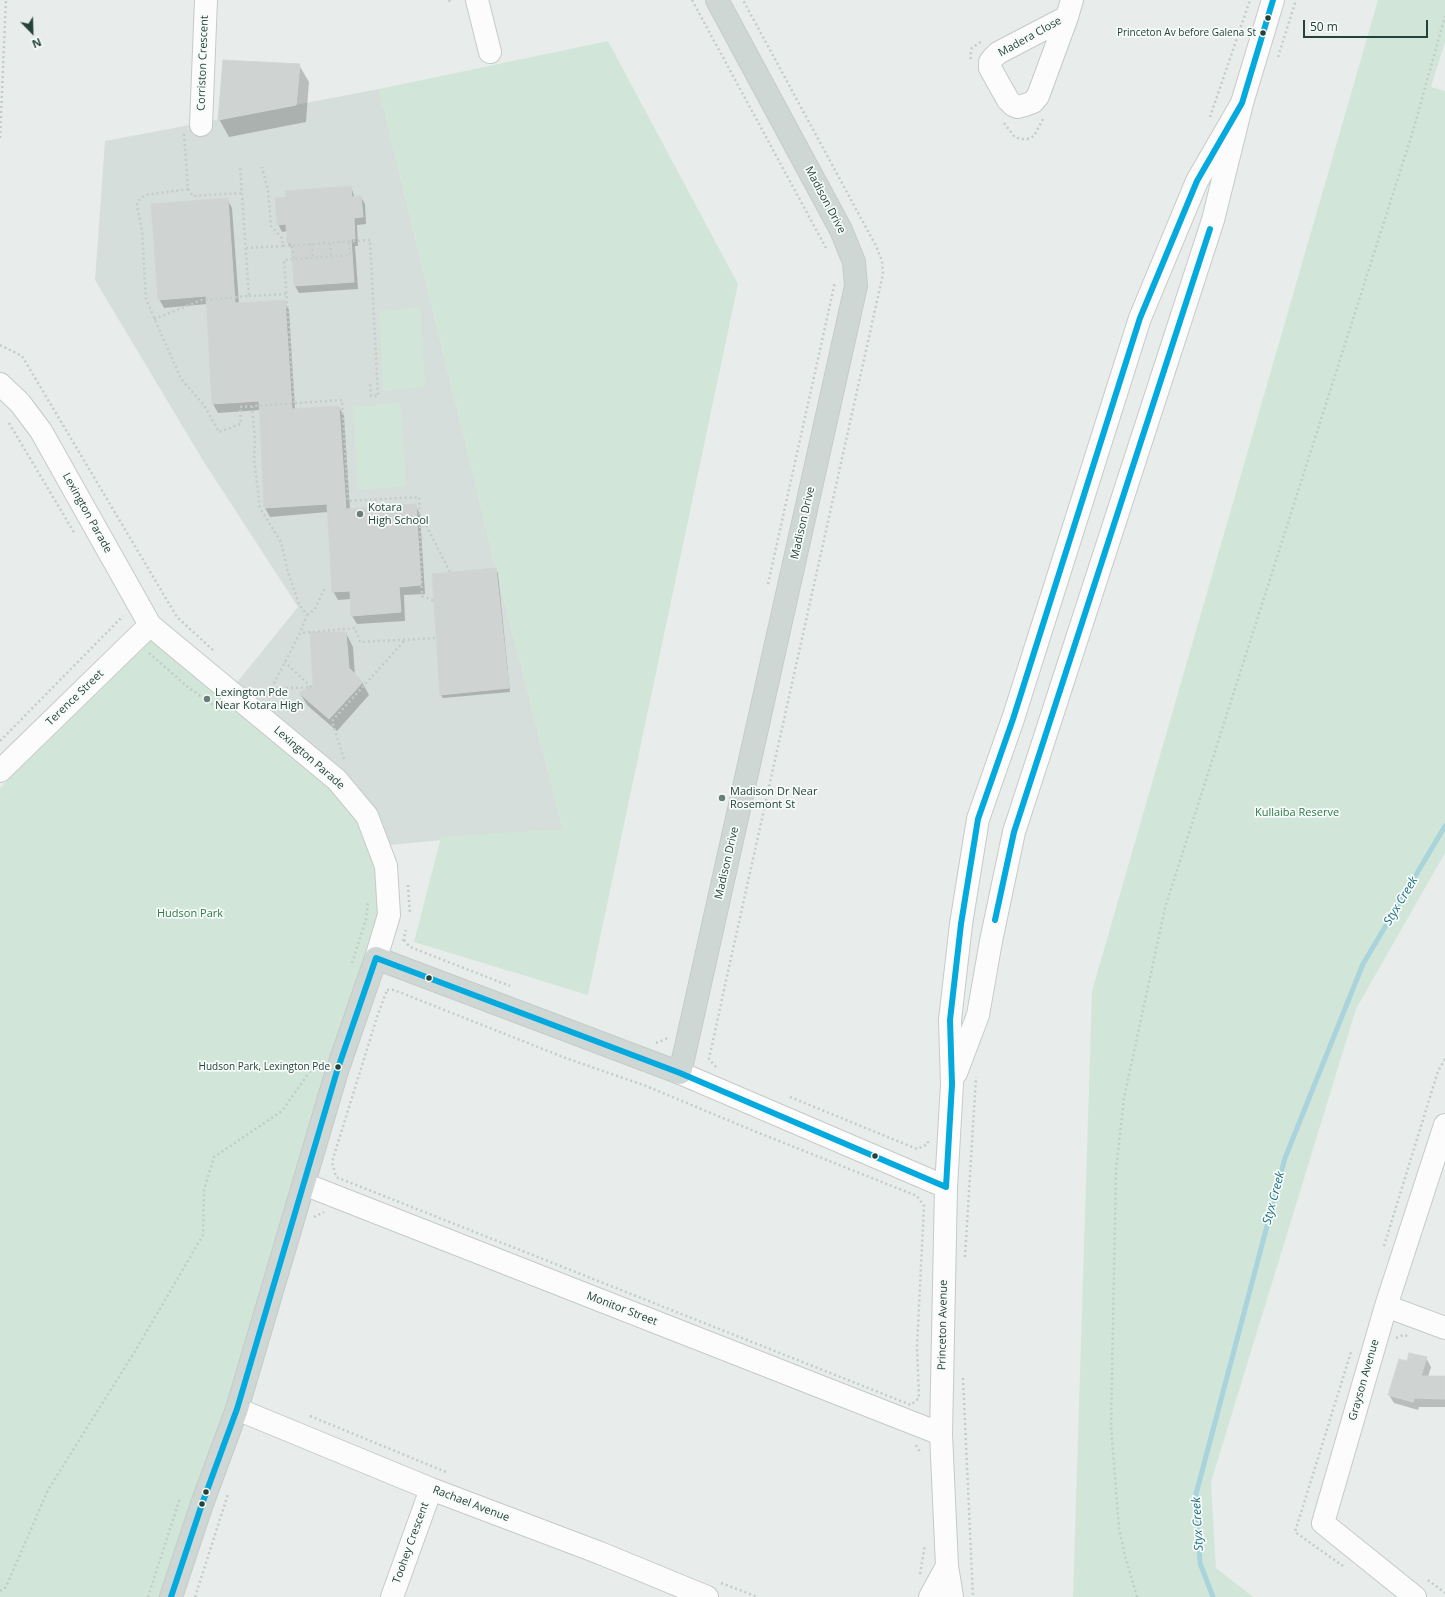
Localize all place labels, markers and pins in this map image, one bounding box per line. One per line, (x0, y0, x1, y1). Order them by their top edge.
unlabelled marker (1263, 13, 1273, 23)
place label: Princeton Av before Galena St (1117, 27, 1256, 39)
marker: Princeton Av before Galena St (1258, 28, 1268, 38)
place label: Kotara High School (368, 501, 429, 527)
marker: Kotara High School (355, 509, 365, 519)
place label: Lexington Pde Near Kotara High (215, 686, 303, 712)
marker: Lexington Pde Near Kotara High (202, 694, 212, 704)
place label: Madison Dr Near Rosemont St (730, 785, 817, 811)
marker: Madison Dr Near Rosemont St (717, 793, 727, 803)
unlabelled marker (424, 973, 434, 983)
place label: Hudson Park, Lexington Pde (199, 1061, 330, 1073)
marker: Hudson Park, Lexington Pde (333, 1062, 343, 1072)
unlabelled marker (870, 1151, 880, 1161)
unlabelled marker (201, 1487, 211, 1497)
unlabelled marker (197, 1499, 207, 1509)

